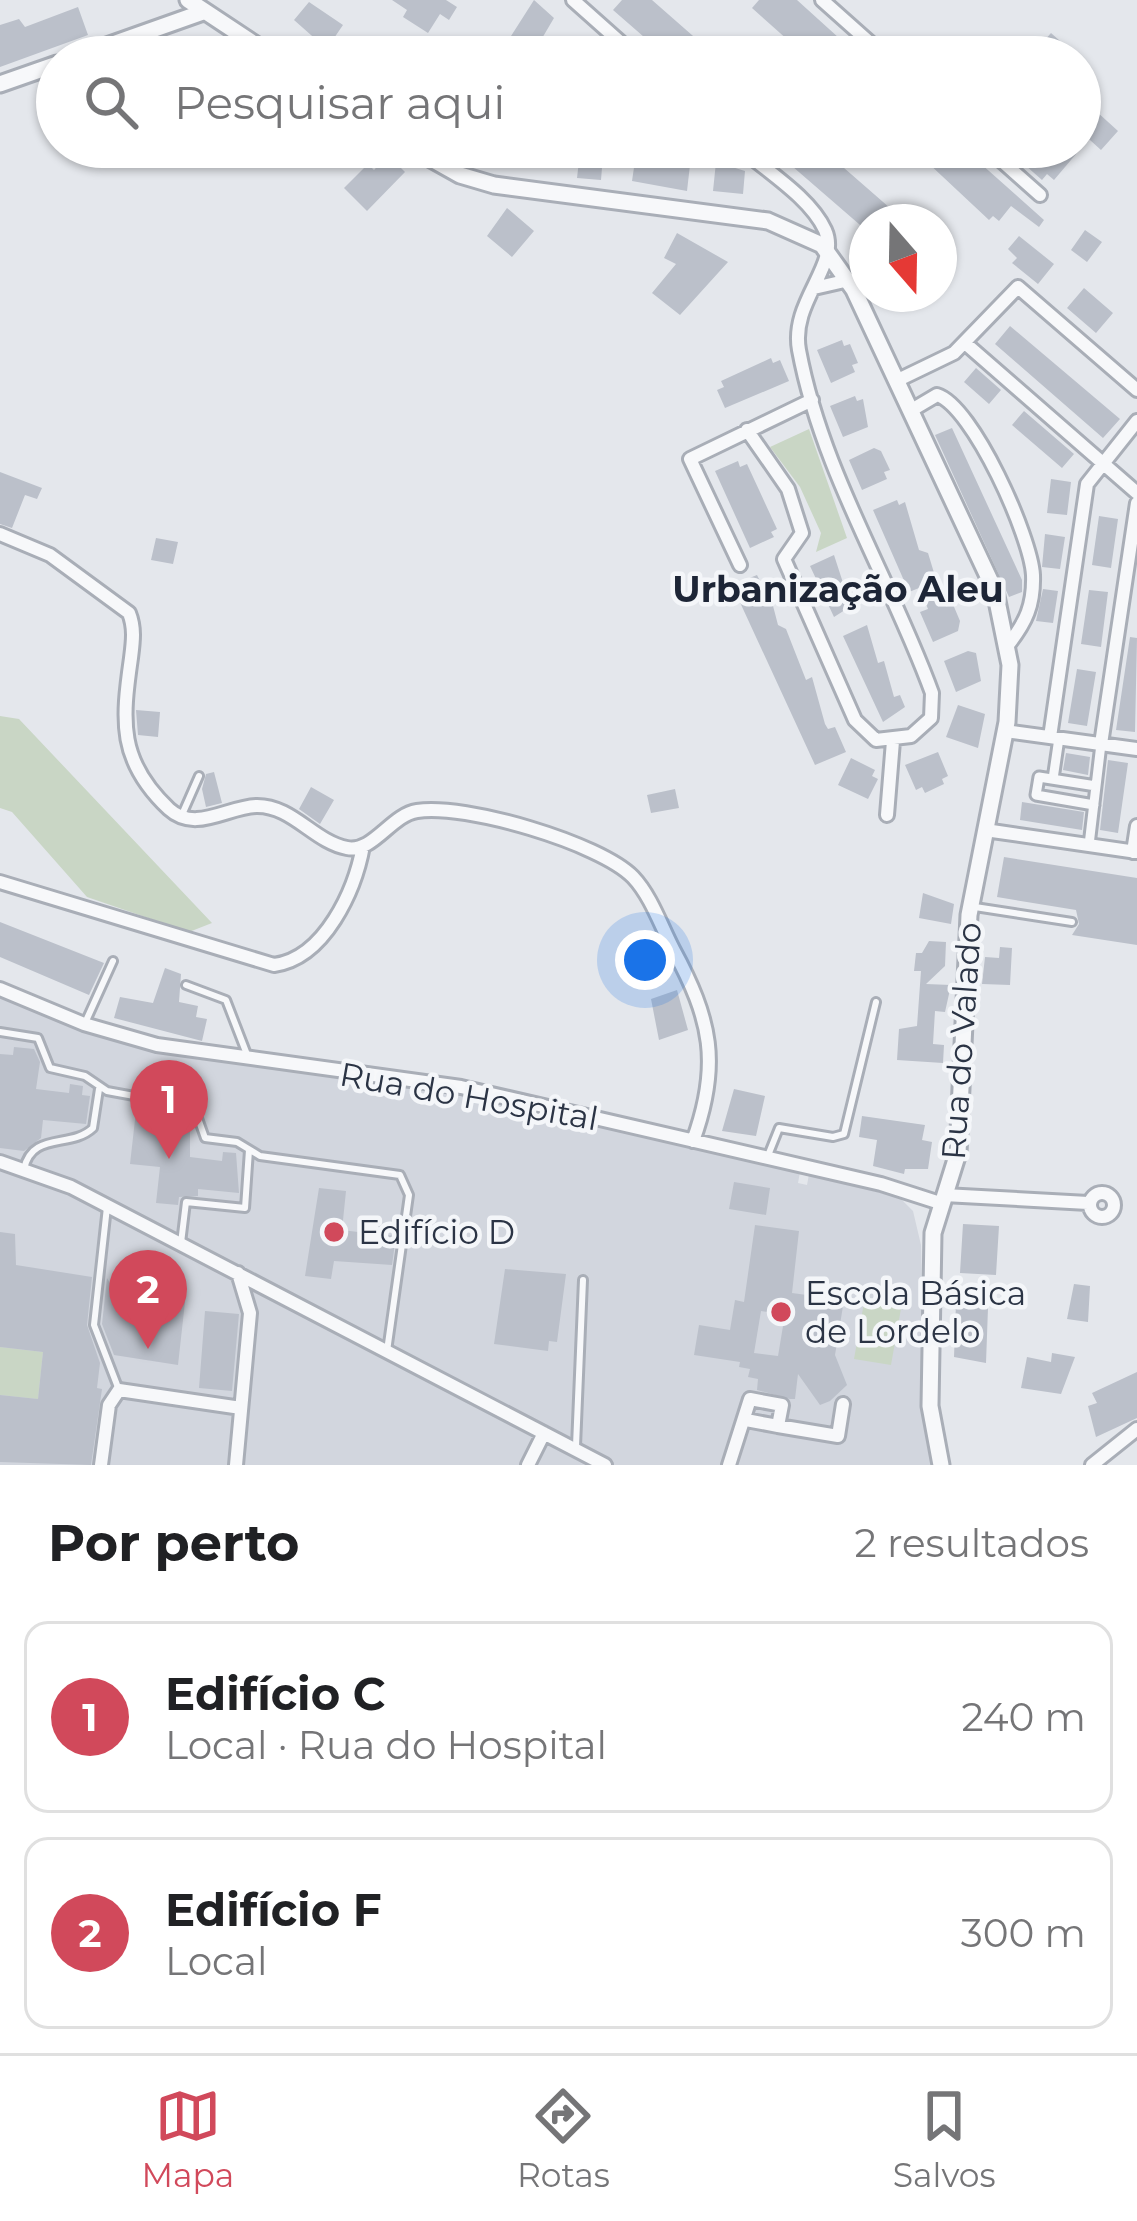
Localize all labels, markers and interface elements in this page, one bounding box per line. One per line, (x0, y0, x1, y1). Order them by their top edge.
search box (36, 36, 1101, 168)
icon: search (78, 69, 144, 135)
text: Pesquisar aqui (174, 75, 505, 130)
north arrow (849, 204, 957, 312)
district label: Urbanização Aleu (672, 567, 1004, 611)
street label: Rua do Valado (933, 921, 989, 1161)
your location (615, 930, 675, 990)
street label: Rua do Hospital (337, 1054, 601, 1138)
pin: 1 (130, 1060, 208, 1159)
place label: Edifício D (358, 1212, 515, 1252)
marker: Edifício D (321, 1219, 347, 1245)
pin: 2 (109, 1250, 187, 1349)
place label: Escola Básica de Lordelo (805, 1273, 1026, 1351)
marker: Escola Básica de Lordelo (768, 1299, 794, 1325)
text: Por perto (48, 1512, 299, 1574)
text: 2 resultados (855, 1519, 1089, 1567)
text: Edifício C (165, 1666, 385, 1721)
text: 1 (82, 1693, 98, 1741)
text: 240 m (962, 1693, 1086, 1741)
text: Local · Rua do Hospital (165, 1721, 607, 1769)
text: Edifício F (165, 1882, 382, 1937)
text: 2 (78, 1909, 102, 1957)
text: 300 m (961, 1909, 1086, 1957)
text: Local (165, 1937, 268, 1985)
tab: Mapa (141, 2083, 234, 2195)
tab: Rotas (517, 2083, 610, 2195)
tab: Salvos (893, 2083, 996, 2195)

